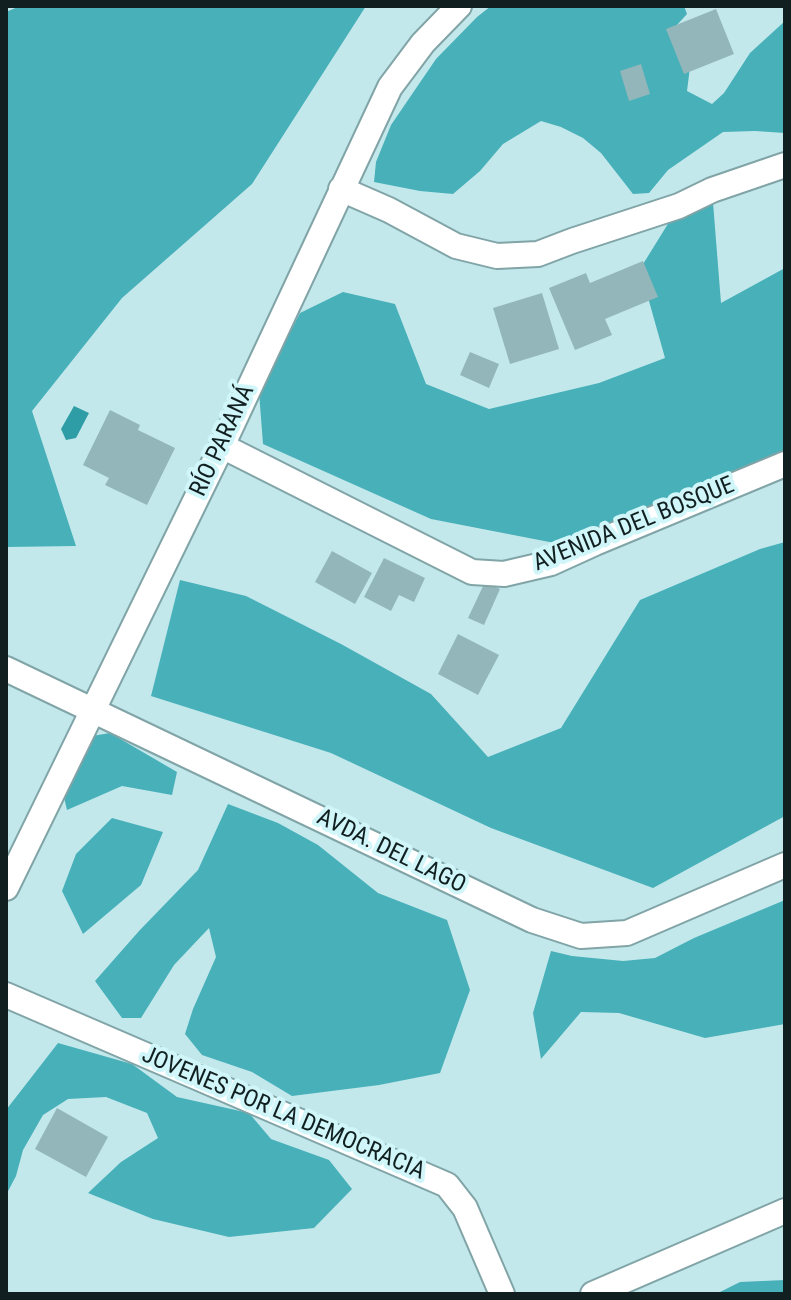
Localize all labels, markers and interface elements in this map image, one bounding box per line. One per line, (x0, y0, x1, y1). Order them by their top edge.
street label: RÍO PARANÁ (185, 381, 261, 501)
street label: AVENIDA DEL BOSQUE (529, 472, 739, 578)
street label: AVDA. DEL LAGO (312, 804, 470, 900)
street label: JOVENES POR LA DEMOCRACIA (137, 1041, 429, 1187)

